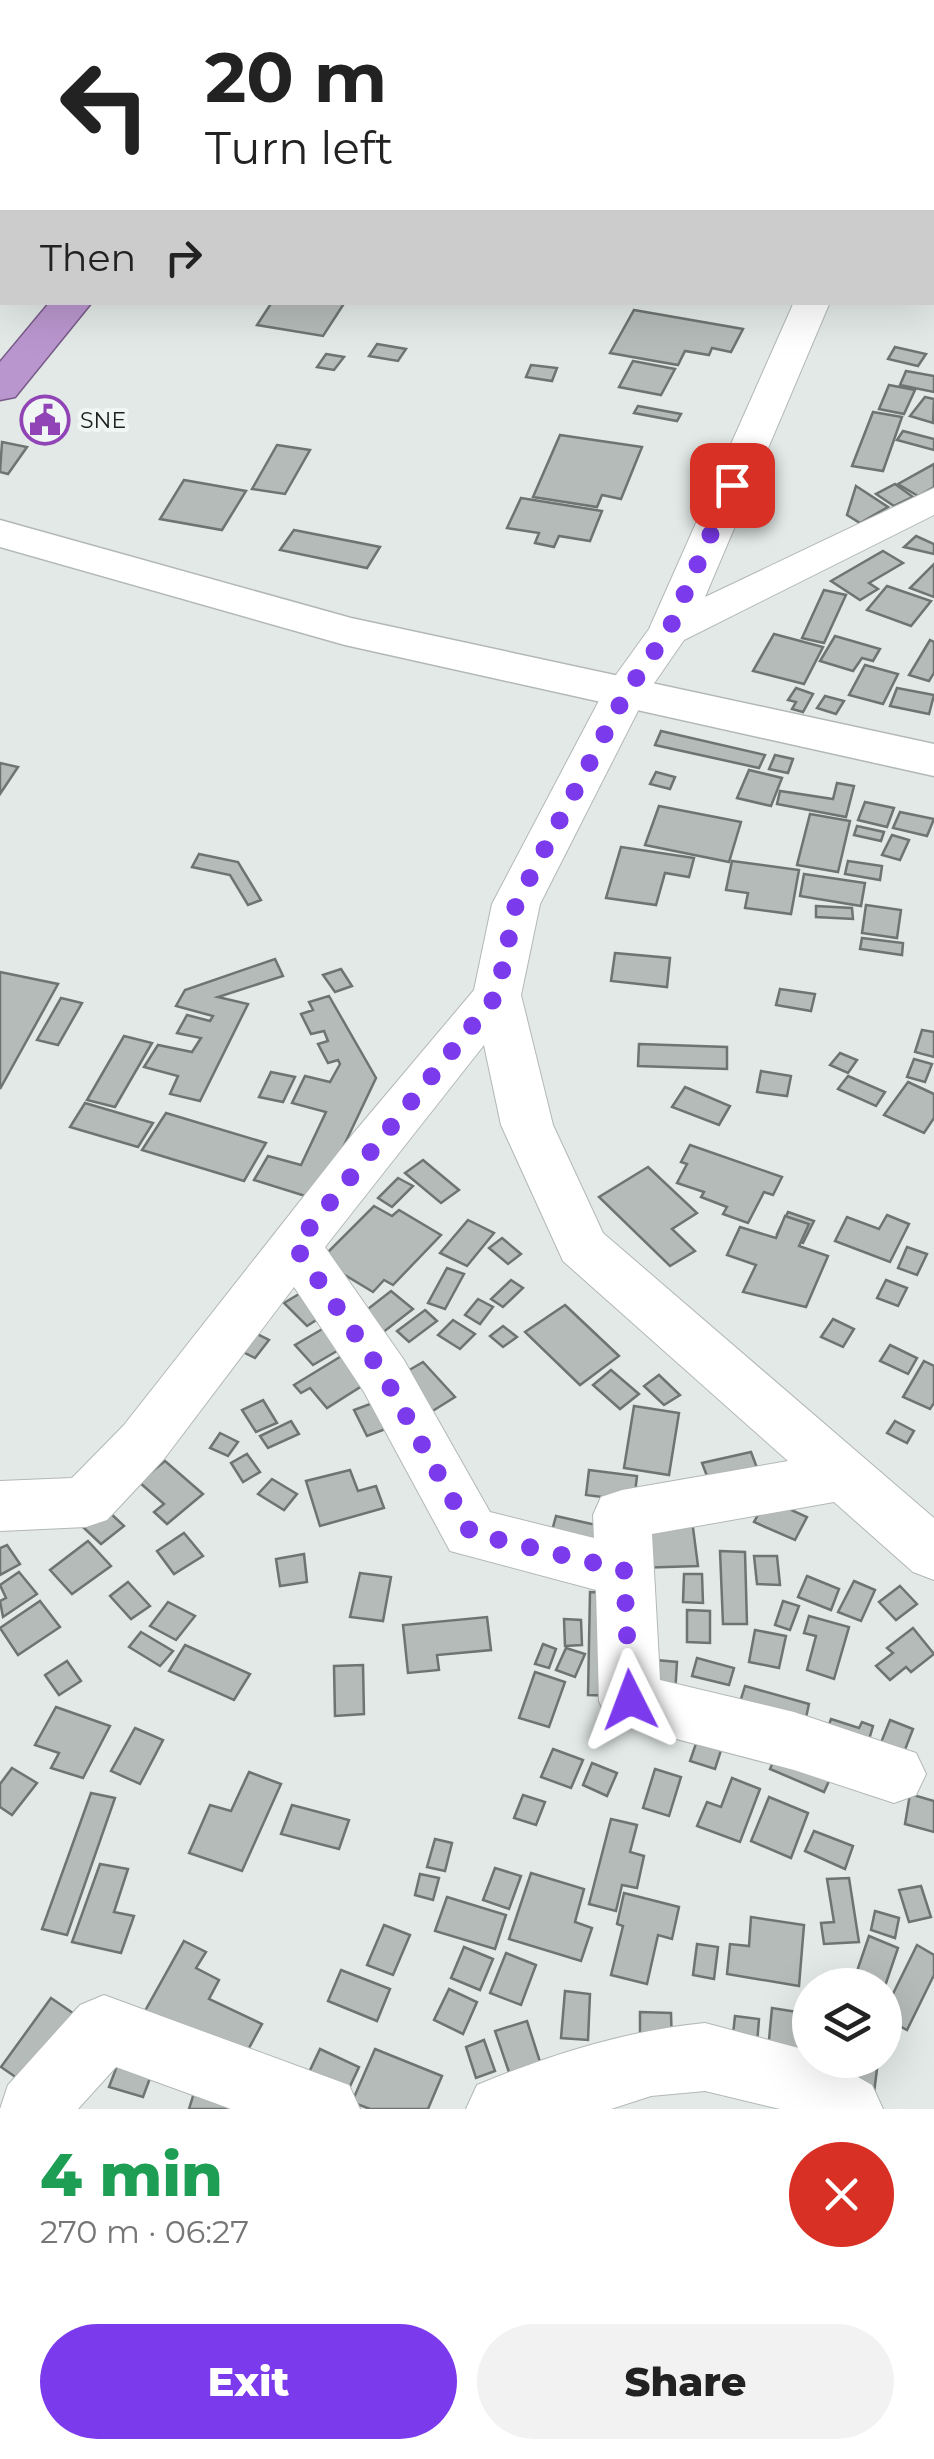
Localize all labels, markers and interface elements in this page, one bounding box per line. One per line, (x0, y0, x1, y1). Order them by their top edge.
text: 20 m (205, 34, 387, 120)
icon: left (40, 40, 170, 170)
text: Turn left (205, 120, 393, 175)
icon: right (156, 230, 211, 285)
text: Then (40, 234, 136, 281)
public building icon: SNE (19, 394, 71, 446)
place label: SNE (80, 407, 126, 434)
pin (690, 443, 775, 528)
icon: arrive (705, 458, 760, 513)
position arrow (578, 1648, 682, 1752)
map controls (792, 1968, 902, 2078)
button: layers (792, 1968, 902, 2078)
text: 4 min (40, 2138, 223, 2211)
button: close (789, 2142, 894, 2247)
text: 270 m · 06:27 (40, 2212, 249, 2251)
button: Exit (40, 2324, 457, 2439)
button: Share (477, 2324, 894, 2439)

